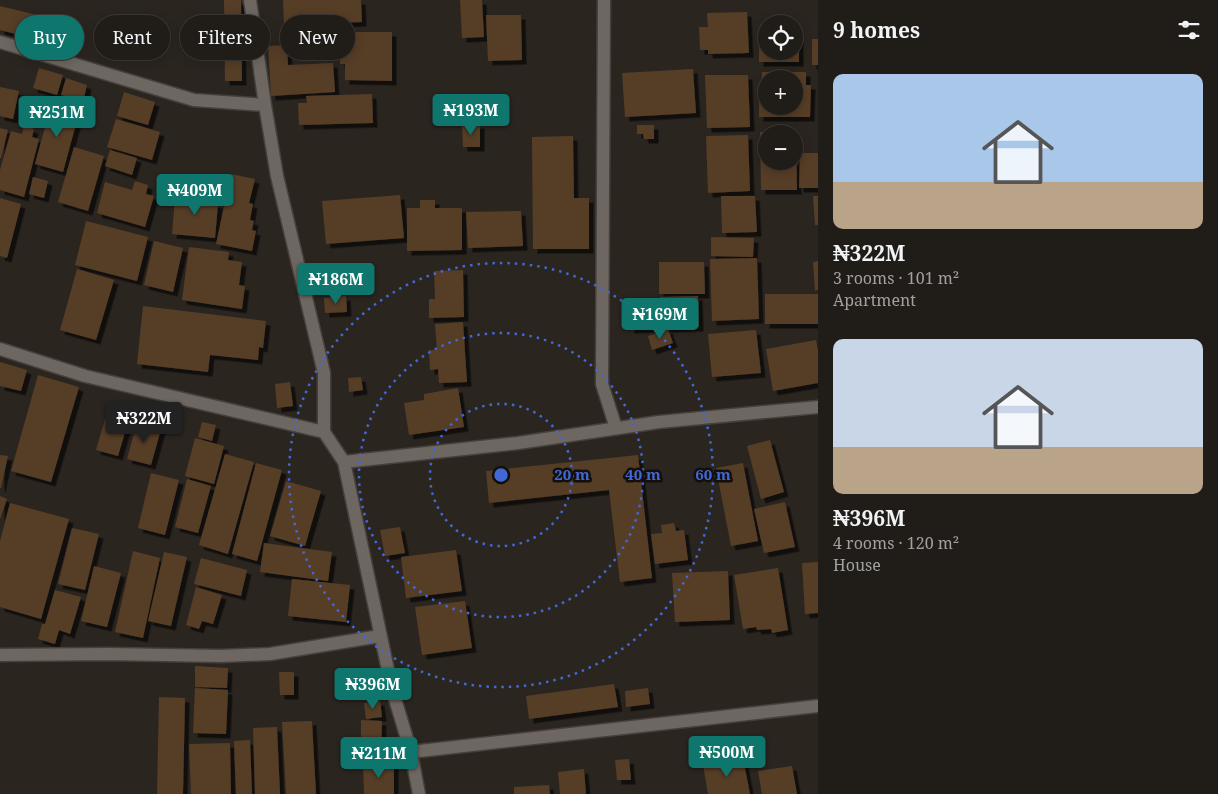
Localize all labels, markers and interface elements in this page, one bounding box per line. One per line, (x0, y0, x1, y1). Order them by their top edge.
chip: Buy (15, 15, 84, 60)
chip: Rent (94, 15, 170, 60)
chip: Filters (180, 15, 270, 60)
chip: New (280, 15, 355, 60)
map controls (758, 15, 803, 170)
button: locate (758, 15, 803, 60)
text: 9 homes (833, 16, 920, 44)
icon: filters (1175, 16, 1203, 44)
button: + (758, 70, 803, 115)
pin: ₦193M (436, 94, 506, 136)
pin: ₦251M (22, 96, 92, 138)
text: ₦193M (444, 99, 498, 121)
text: ₦251M (30, 101, 84, 123)
icon: home (973, 107, 1063, 197)
button: − (758, 125, 803, 170)
pin: ₦409M (160, 174, 230, 216)
text: ₦409M (168, 179, 222, 201)
text: ₦322M (833, 239, 905, 267)
pin: ₦186M (301, 262, 371, 305)
text: 3 rooms · 101 m² (833, 267, 959, 289)
text: ₦186M (309, 268, 363, 290)
text: Apartment (833, 289, 916, 311)
pin: ₦169M (625, 298, 695, 340)
text: ₦169M (633, 303, 687, 325)
icon: home (973, 372, 1063, 462)
pin: ₦322M (109, 402, 179, 444)
text: ₦322M (117, 407, 171, 429)
text: 20 m (554, 464, 590, 484)
text: 40 m (625, 464, 661, 484)
text: 60 m (695, 464, 731, 484)
centre of rings (492, 466, 510, 484)
text: ₦396M (833, 504, 905, 532)
text: 4 rooms · 120 m² (833, 532, 959, 554)
text: House (833, 554, 881, 576)
pin: ₦396M (338, 668, 408, 710)
text: ₦396M (346, 673, 400, 695)
pin: ₦211M (344, 736, 414, 779)
pin: ₦500M (692, 736, 762, 778)
text: ₦500M (700, 741, 754, 763)
text: ₦211M (352, 742, 406, 764)

